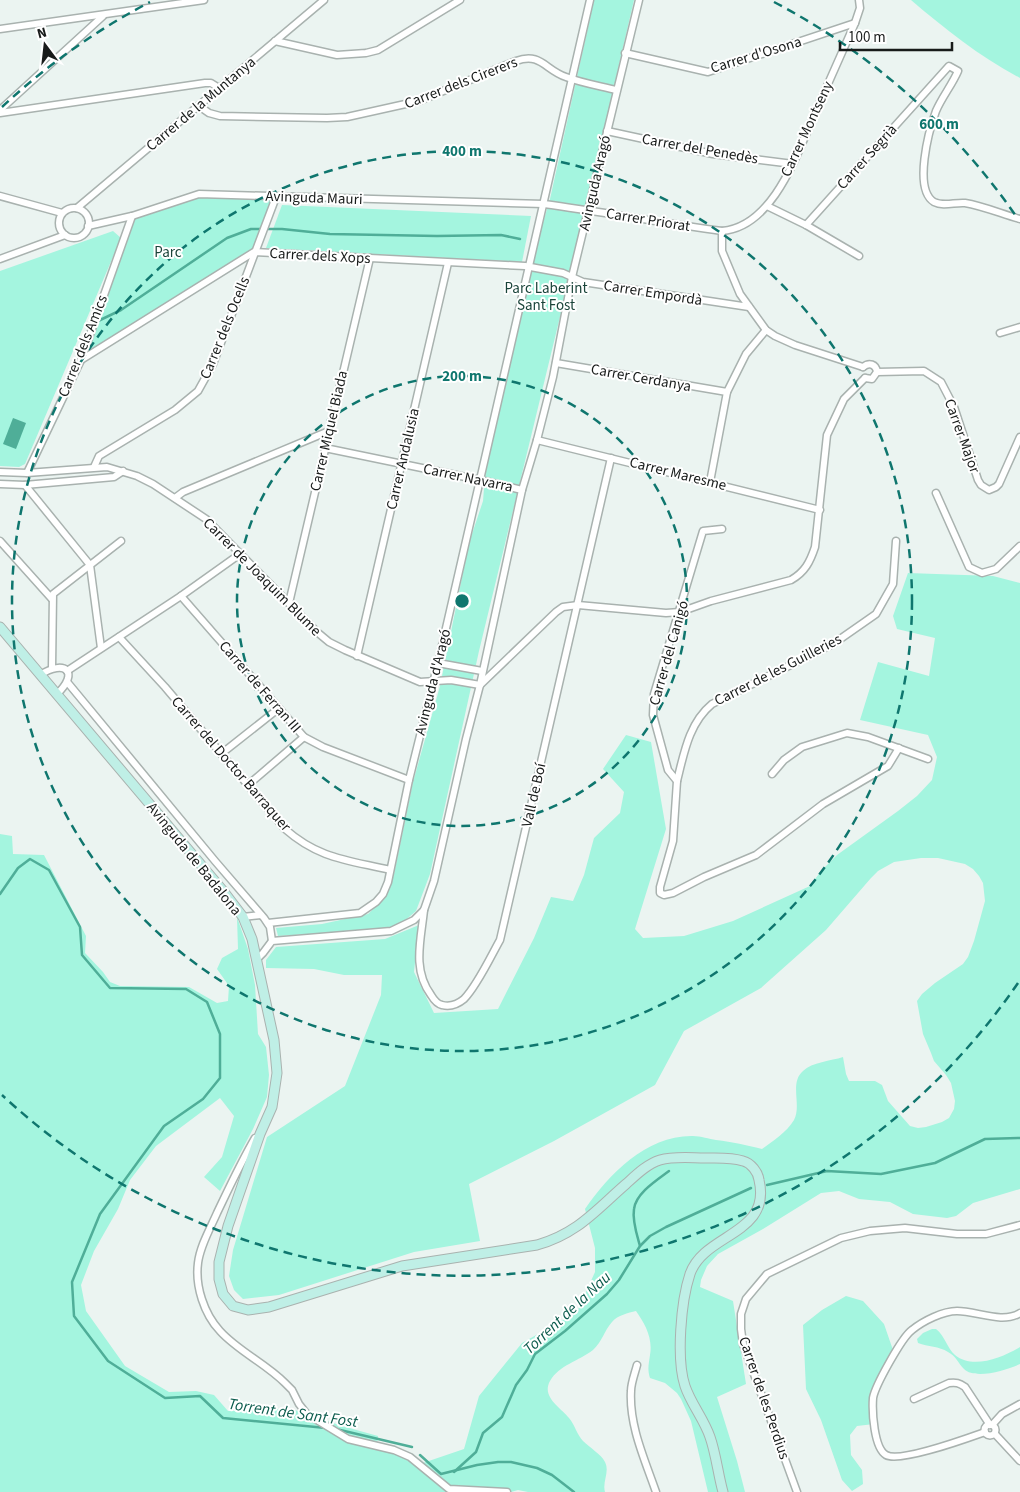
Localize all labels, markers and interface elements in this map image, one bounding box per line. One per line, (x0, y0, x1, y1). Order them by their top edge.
north arrow (20, 20, 70, 70)
scale bar (840, 20, 952, 52)
text: N (35, 23, 49, 44)
text: 100 m (848, 27, 886, 48)
street label: Carrer d'Osona (708, 31, 804, 79)
street label: Carrer de la Muntanya (142, 52, 260, 156)
street label: Carrer dels Cirerers (401, 52, 521, 114)
street label: Carrer Montseny (776, 78, 838, 180)
text: 600 m (919, 114, 959, 135)
street label: Carrer Segrià (832, 120, 902, 194)
street label: Carrer del Penedès (640, 128, 760, 170)
street label: Avinguda Aragó (574, 133, 616, 233)
text: 400 m (442, 141, 482, 162)
street label: Avinguda Mauri (265, 186, 363, 210)
street label: Carrer Priorat (604, 203, 692, 237)
park label: Parc (154, 242, 182, 263)
street label: Carrer dels Xops (269, 243, 371, 269)
street label: Carrer dels Ocells (195, 274, 255, 382)
street label: Carrer Empordà (602, 275, 704, 311)
park label: Parc Laberint Sant Fost (504, 278, 588, 316)
street label: Carrer dels Amics (53, 292, 113, 400)
street label: Carrer Cerdanya (589, 359, 693, 397)
text: 200 m (442, 366, 482, 387)
street label: Carrer Miquel Biada (305, 369, 353, 493)
street label: Carrer Major (939, 396, 985, 477)
street label: Carrer Andalusia (381, 406, 425, 512)
street label: Carrer Maresme (627, 452, 729, 496)
street label: Carrer Navarra (421, 458, 515, 498)
street label: Carrer de Joaquim Blume (198, 513, 326, 641)
centre of rings (453, 592, 471, 610)
street label: Carrer del Canigó (644, 598, 694, 708)
street label: Avinguda d'Aragó (410, 627, 456, 737)
street label: Carrer de les Guilleries (711, 629, 845, 711)
street label: Carrer de Ferran III (214, 636, 306, 738)
street label: Carrer del Doctor Barraquer (166, 692, 296, 837)
street label: Vall de Boí (516, 760, 552, 829)
street label: Avinguda de Badalona (142, 798, 246, 920)
water label: Torrent de la Nau (518, 1267, 616, 1359)
street label: Carrer de les Perdius (733, 1334, 795, 1462)
water label: Torrent de Sant Fost (227, 1393, 360, 1433)

